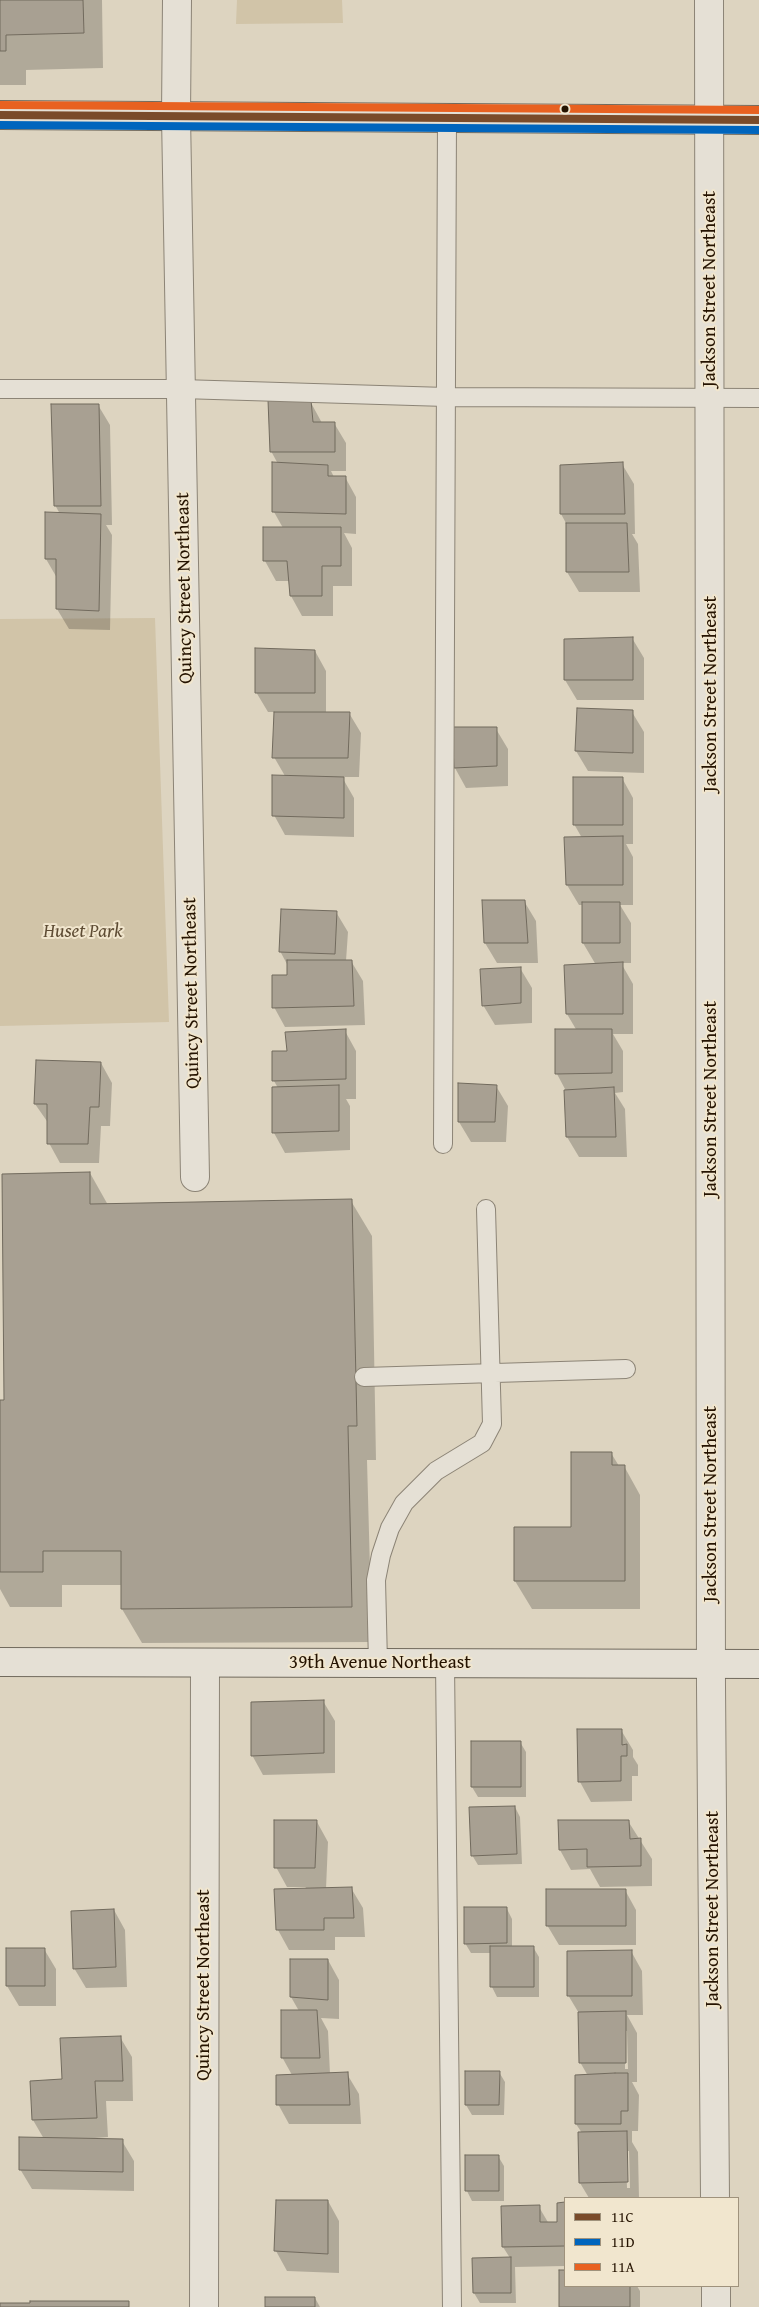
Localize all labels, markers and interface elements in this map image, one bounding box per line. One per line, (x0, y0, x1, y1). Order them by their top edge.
unlabelled marker (560, 104, 570, 114)
street label: Jackson Street Northeast (699, 191, 721, 387)
street label: Quincy Street Northeast (172, 492, 198, 684)
street label: Jackson Street Northeast (700, 596, 722, 792)
street label: Quincy Street Northeast (179, 897, 205, 1089)
park label: Huset Park (43, 921, 123, 943)
street label: Jackson Street Northeast (700, 1001, 722, 1197)
street label: Jackson Street Northeast (700, 1406, 722, 1602)
street label: 39th Avenue Northeast (289, 1652, 471, 1674)
street label: Jackson Street Northeast (702, 1811, 724, 2007)
street label: Quincy Street Northeast (193, 1889, 215, 2081)
legend (564, 2197, 739, 2287)
text: 11C (611, 2206, 634, 2227)
text: 11D (611, 2231, 635, 2252)
text: 11A (611, 2256, 635, 2277)

